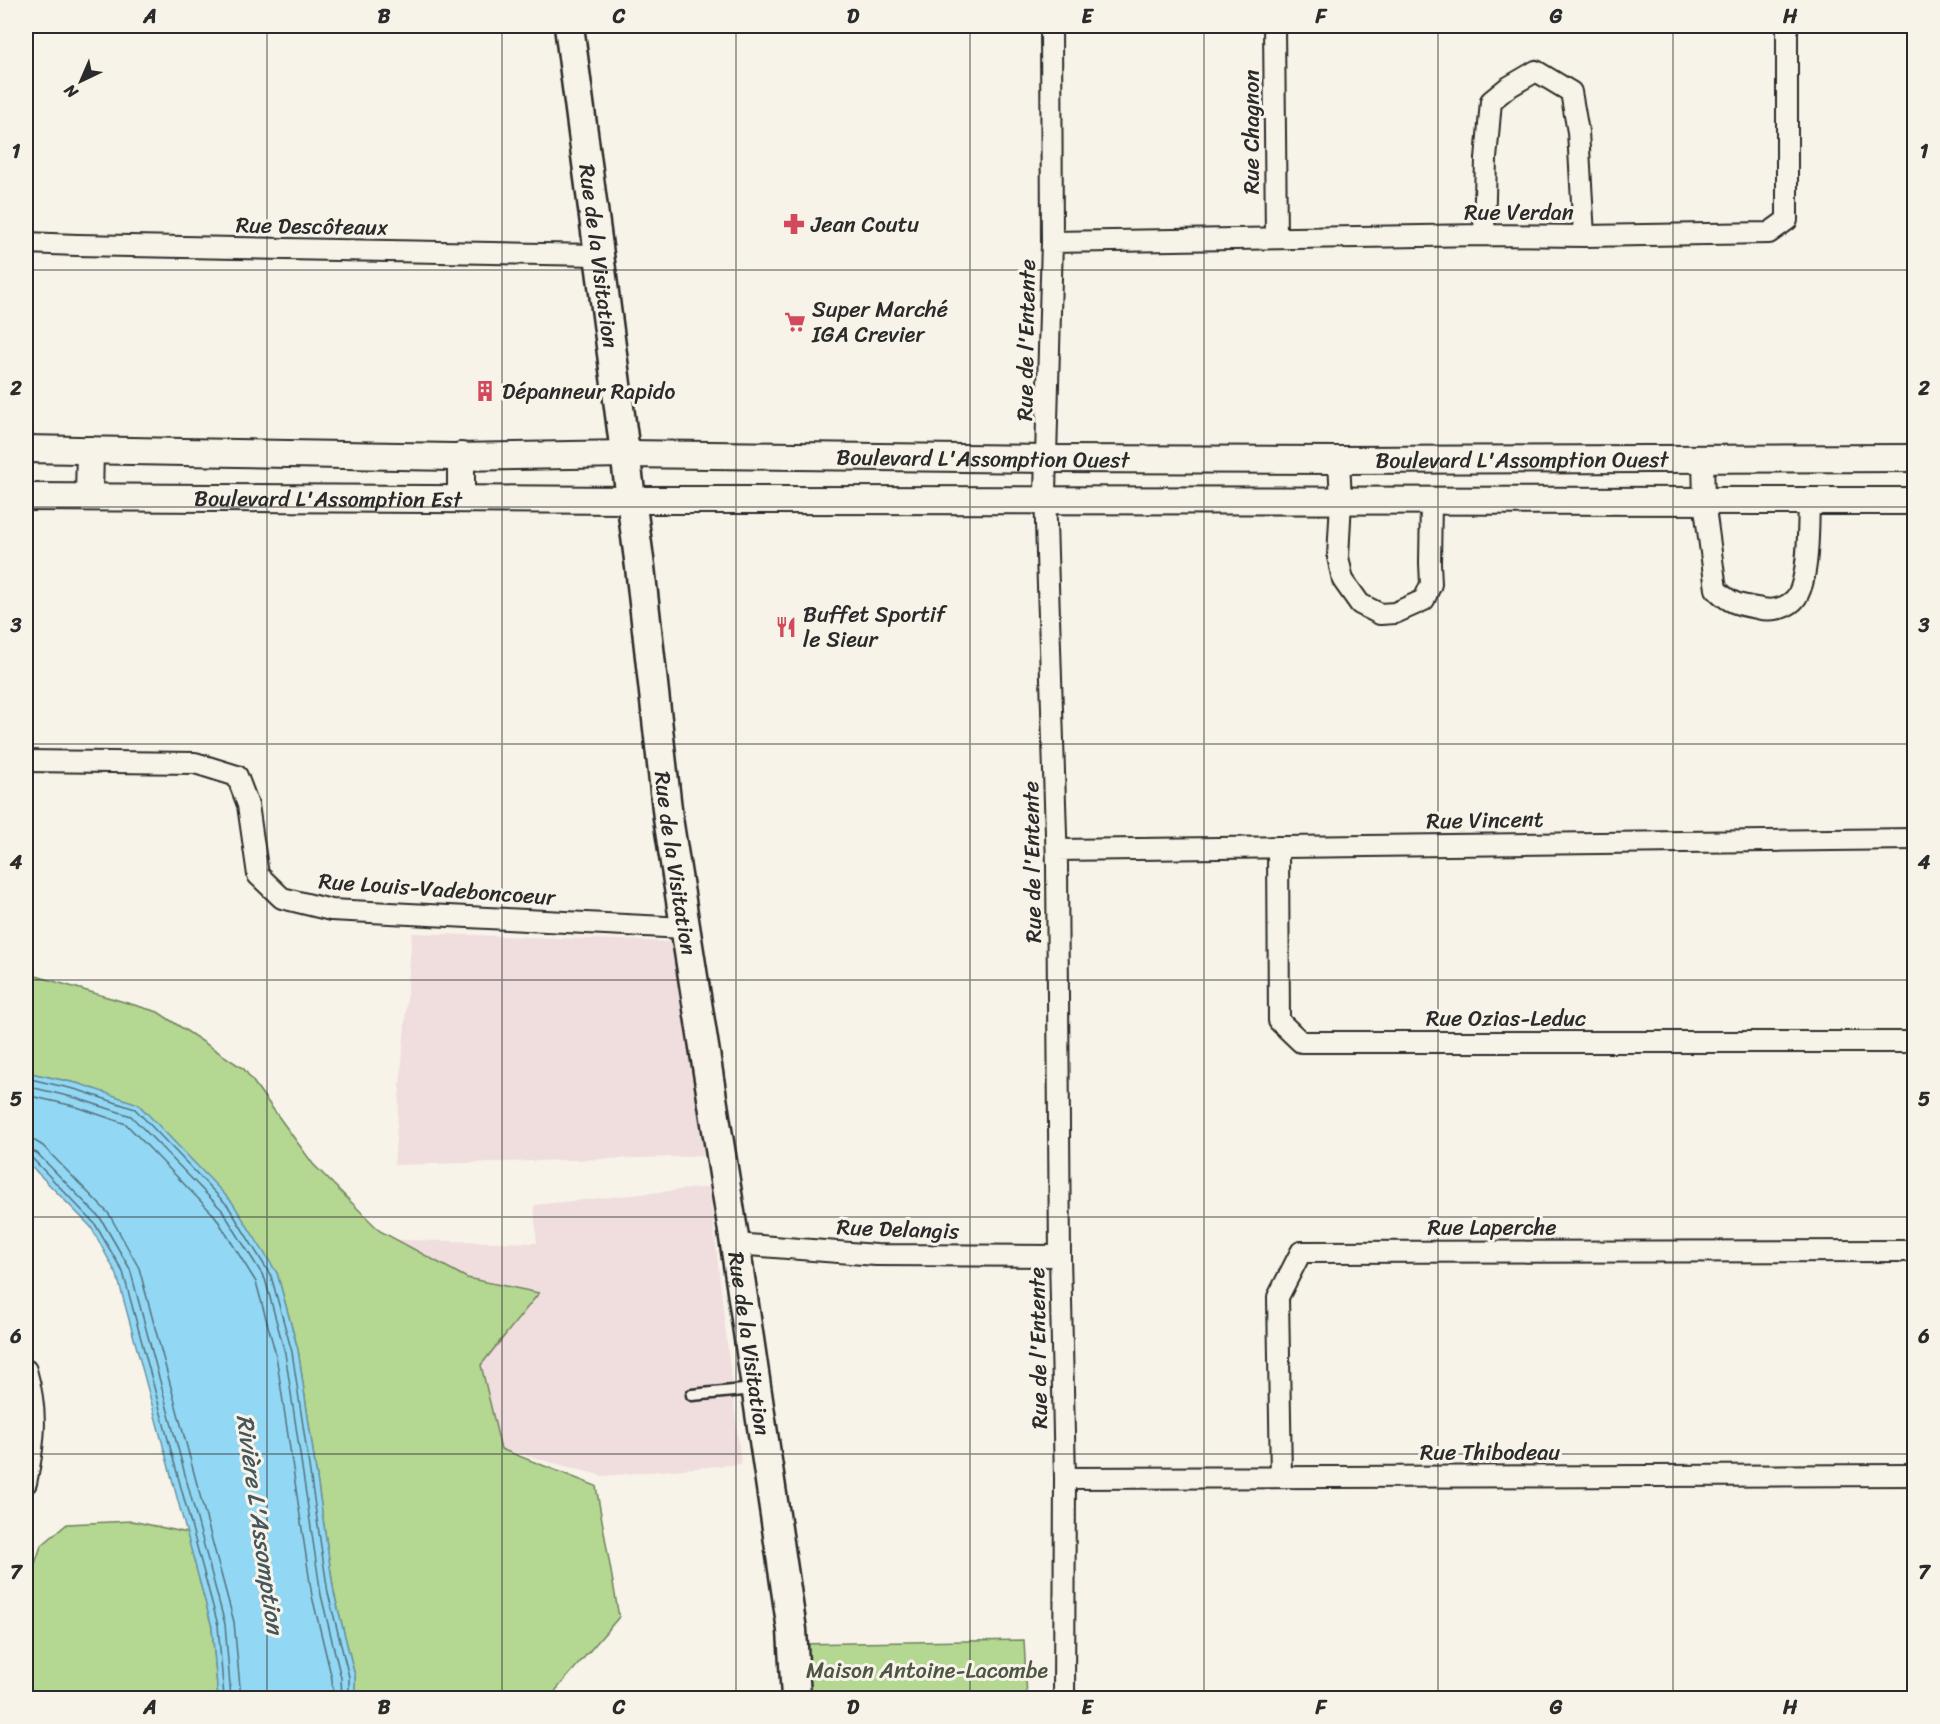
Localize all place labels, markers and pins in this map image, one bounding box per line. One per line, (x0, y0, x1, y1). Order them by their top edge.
place label: Jean Coutu (810, 205, 919, 244)
pharmacy icon: Jean Coutu (782, 212, 806, 236)
place label: Super Marché IGA Crevier (811, 290, 948, 354)
supermarket icon: Super Marché IGA Crevier (783, 310, 807, 334)
place label: Dépanneur Rapido (502, 372, 675, 411)
building icon: Dépanneur Rapido (473, 379, 497, 403)
place label: Buffet Sportif le Sieur (803, 595, 948, 659)
restaurant icon: Buffet Sportif le Sieur (774, 615, 798, 639)

